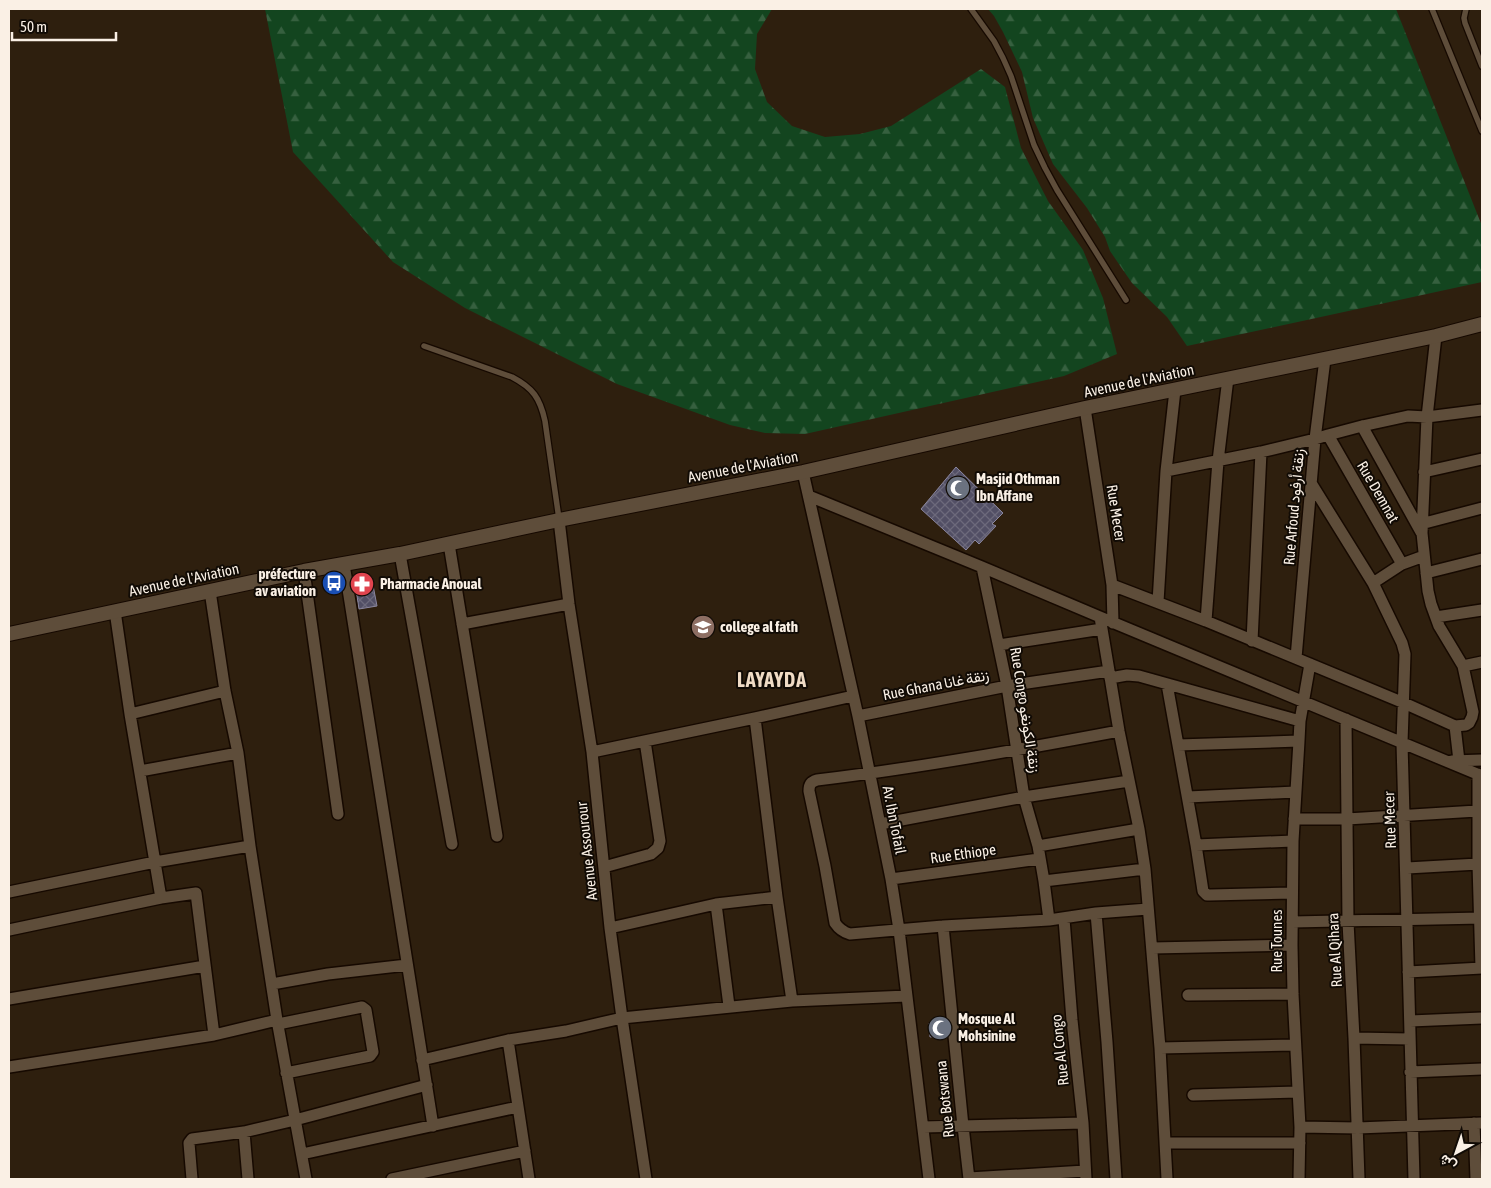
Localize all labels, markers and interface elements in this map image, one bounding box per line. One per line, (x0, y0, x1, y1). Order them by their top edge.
scale bar (12, 10, 116, 42)
text: 50 m (20, 18, 47, 35)
street label: Avenue de l'Aviation (1082, 361, 1195, 400)
street label: Avenue de l'Aviation (686, 447, 800, 486)
street label: Rue Arfoud زنقة أرفود (1280, 448, 1308, 566)
street label: Rue Demnat (1354, 458, 1403, 526)
place label: Masjid Othman Ibn Affane (976, 470, 1060, 504)
mosque icon: Masjid Othman Ibn Affane (945, 475, 971, 501)
street label: Rue Mecer (1104, 483, 1129, 543)
street label: Avenue de l'Aviation (127, 560, 240, 599)
place label: préfecture av aviation (255, 565, 316, 599)
bus stop icon: préfecture av aviation (321, 570, 347, 596)
pharmacy icon: Pharmacie Anoual (349, 571, 375, 597)
place label: Pharmacie Anoual (380, 575, 483, 592)
school or university icon: college al fath (690, 614, 716, 640)
place label: college al fath (720, 618, 798, 635)
street label: Rue Congo زنقة الكونغو (1006, 646, 1044, 774)
street label: Rue Ghana زنقة غانا (881, 666, 991, 704)
district label: LAYAYDA (737, 668, 807, 691)
street label: Av. Ibn Tofail (880, 784, 909, 856)
street label: Rue Mecer (1380, 791, 1399, 849)
street label: Avenue Assourour (573, 800, 600, 901)
street label: Rue Ethiope (929, 840, 997, 867)
street label: Rue Tounes (1268, 910, 1285, 972)
street label: Rue Al Qihara (1324, 912, 1345, 988)
place label: Mosque Al Mohsinine (958, 1010, 1016, 1044)
street label: Rue Al Congo (1047, 1014, 1072, 1086)
mosque icon: Mosque Al Mohsinine (927, 1015, 953, 1041)
street label: Rue Botswana (932, 1060, 957, 1138)
north arrow (1431, 1128, 1481, 1178)
text: ش (1436, 1151, 1460, 1174)

